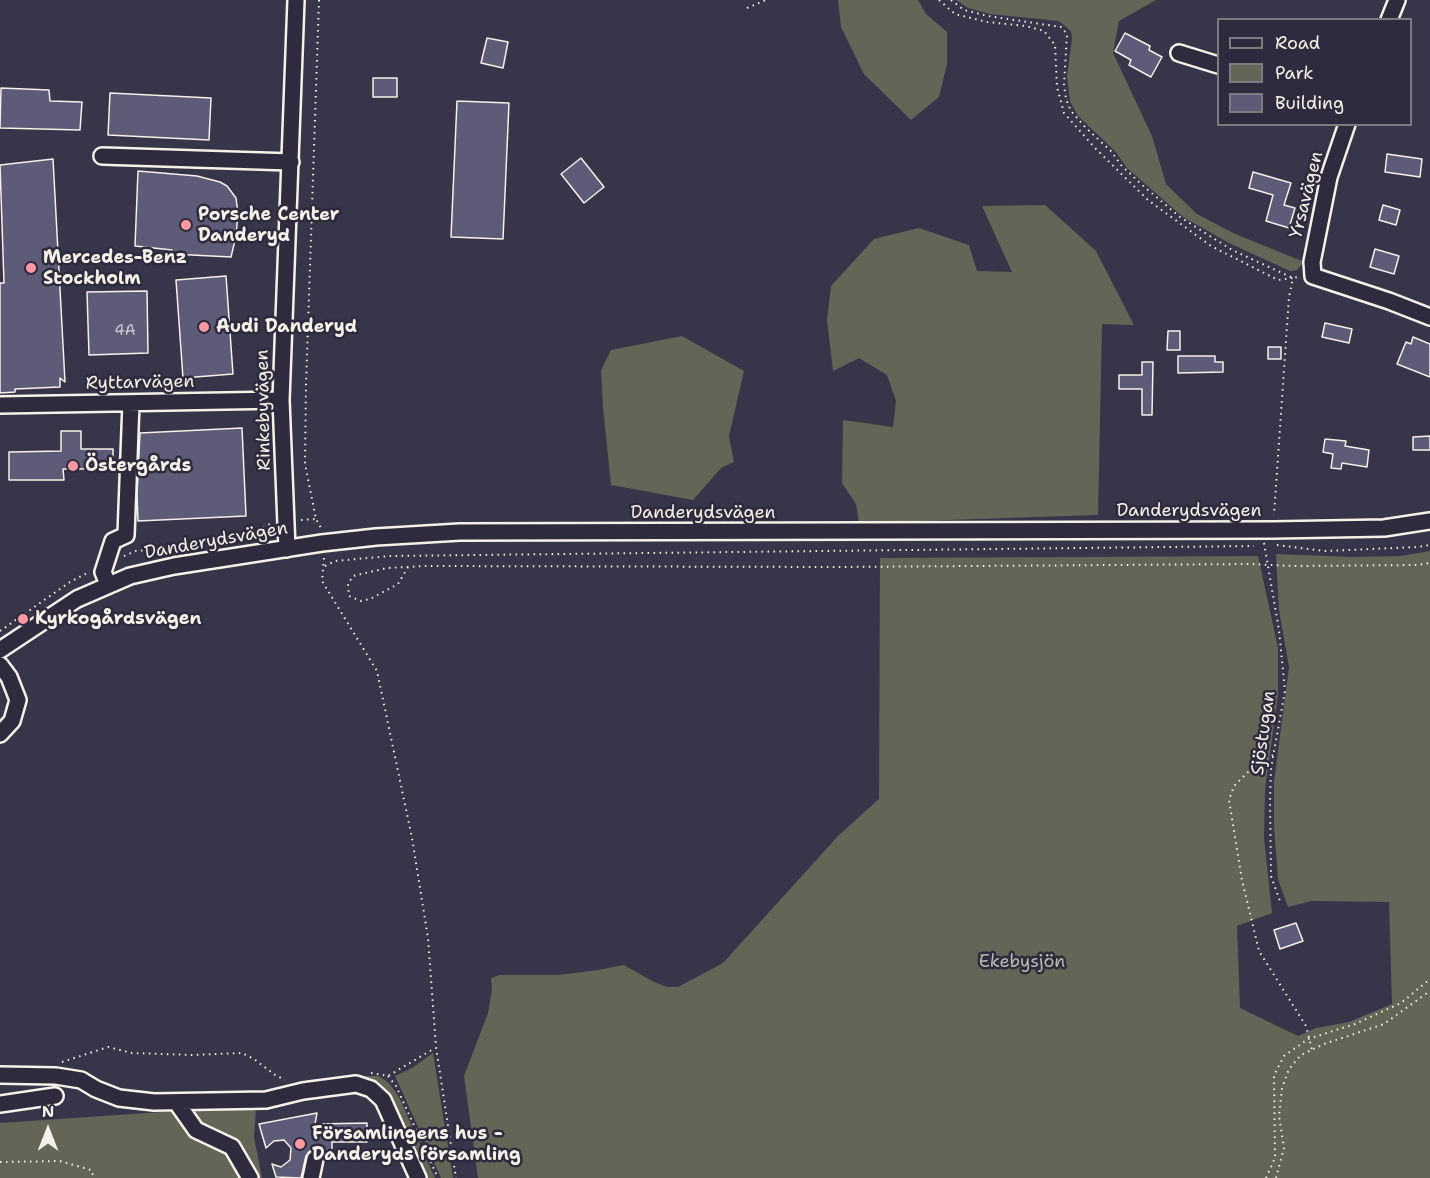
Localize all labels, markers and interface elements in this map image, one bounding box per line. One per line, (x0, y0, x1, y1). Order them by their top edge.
legend (1217, 18, 1412, 126)
text: Road (1275, 31, 1320, 55)
text: Park (1275, 61, 1314, 85)
text: Building (1275, 91, 1344, 115)
street label: Yrsavägen (1286, 149, 1328, 241)
place label: Porsche Center Danderyd (198, 204, 340, 246)
marker: Porsche Center Danderyd (179, 218, 193, 232)
place label: Mercedes-Benz Stockholm (43, 247, 187, 290)
marker: Mercedes-Benz Stockholm (24, 261, 38, 275)
place label: Audi Danderyd (216, 316, 357, 338)
marker: Audi Danderyd (197, 320, 211, 334)
house number: 4A (114, 322, 136, 340)
street label: Rinkebyvägen (252, 349, 276, 471)
street label: Ryttarvägen (85, 371, 195, 395)
place label: Östergårds (85, 455, 191, 477)
marker: Östergårds (66, 459, 80, 473)
street label: Danderydsvägen (1116, 500, 1262, 522)
street label: Danderydsvägen (630, 502, 776, 524)
street label: Danderydsvägen (143, 518, 289, 564)
place label: Kyrkogårdsvägen (35, 608, 202, 630)
marker: Kyrkogårdsvägen (16, 612, 30, 626)
street label: Sjöstugan (1247, 689, 1281, 777)
park label: Ekebysjön (979, 951, 1065, 973)
north arrow (18, 1100, 78, 1160)
text: N (42, 1101, 54, 1122)
place label: Församlingens hus - Danderyds församling (312, 1123, 521, 1166)
marker: Församlingens hus - Danderyds församling (293, 1137, 307, 1151)

